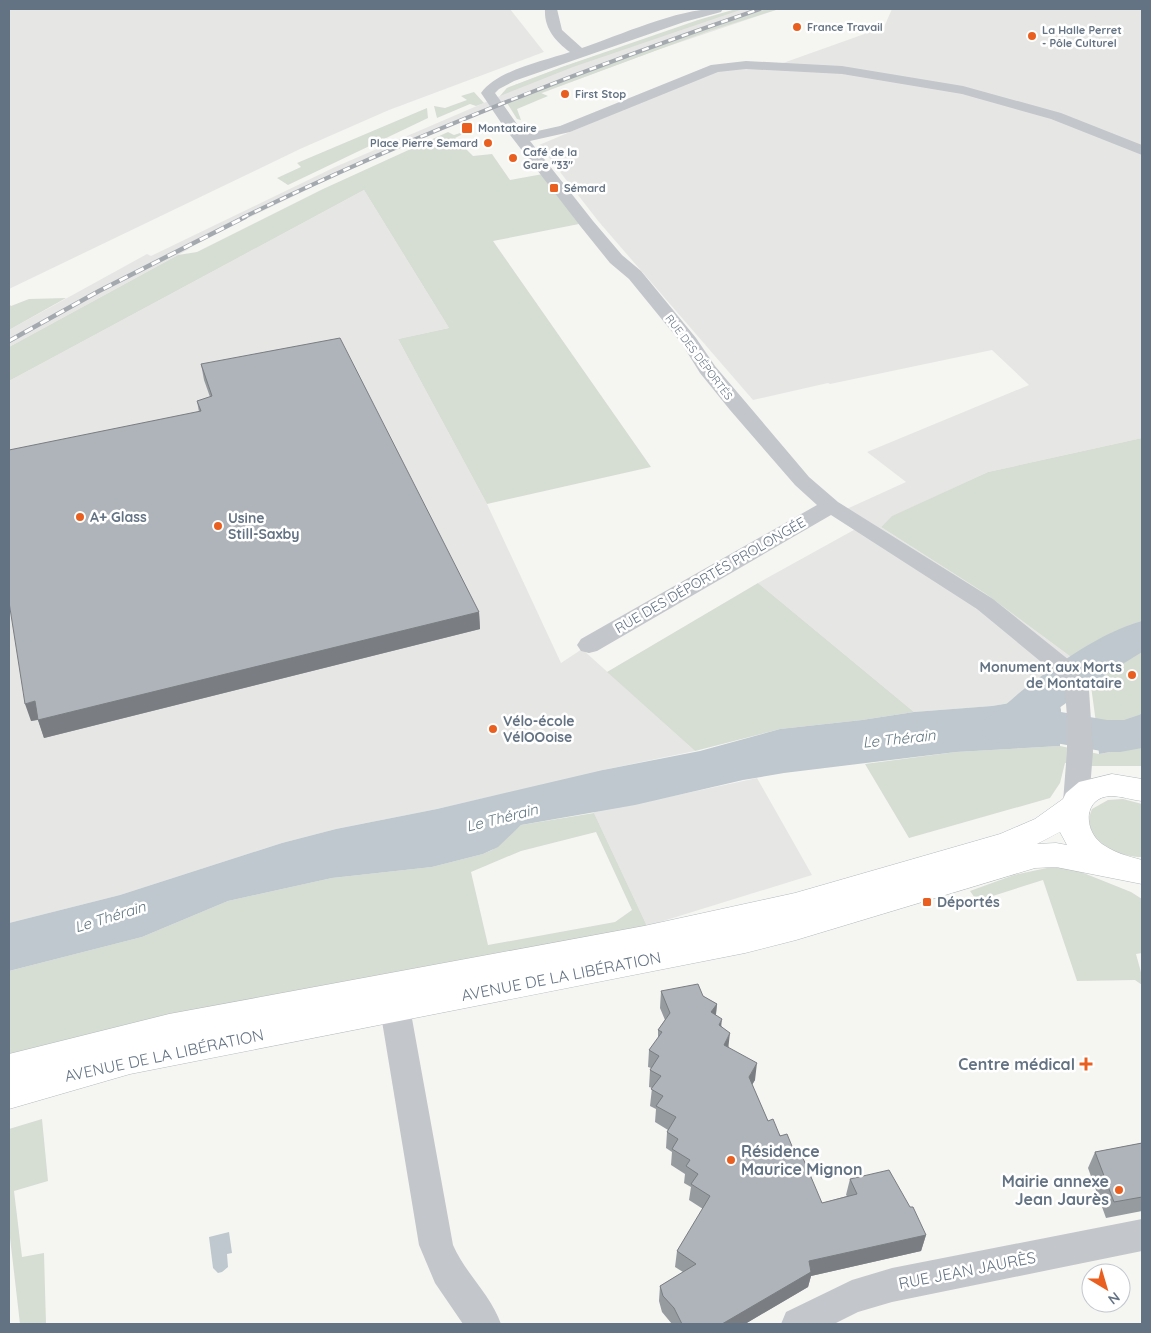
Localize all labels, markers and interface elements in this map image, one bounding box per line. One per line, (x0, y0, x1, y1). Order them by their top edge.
place label: France Travail (807, 20, 883, 34)
marker: France Travail (791, 21, 803, 33)
place label: La Halle Perret - Pôle Culturel (1042, 23, 1122, 50)
marker: La Halle Perret - Pôle Culturel (1026, 30, 1038, 42)
place label: First Stop (575, 87, 626, 101)
marker: First Stop (559, 88, 571, 100)
marker: Montataire (460, 121, 474, 135)
place label: Montataire (478, 121, 537, 135)
place label: Place Pierre Semard (370, 136, 478, 150)
marker: Place Pierre Semard (482, 137, 494, 149)
place label: Café de la Gare "33" (523, 145, 577, 172)
marker: Café de la Gare "33" (507, 152, 519, 164)
place label: Sémard (564, 181, 606, 195)
marker: Sémard (548, 182, 560, 194)
street label: RUE DES DÉPORTÉS (662, 312, 736, 402)
place label: A+ Glass (90, 508, 147, 526)
place label: Usine Still-Saxby (228, 509, 299, 543)
marker: A+ Glass (74, 511, 86, 523)
street label: RUE DES DÉPORTÉS PROLONGÉE (611, 513, 809, 637)
marker: Usine Still-Saxby (212, 520, 224, 532)
place label: Monument aux Morts de Montataire (979, 658, 1122, 692)
marker: Monument aux Morts de Montataire (1126, 669, 1138, 681)
place label: Vélo-école VélOOoise (503, 712, 575, 746)
marker: Vélo-école VélOOoise (487, 723, 499, 735)
water label: Le Thérain (862, 725, 937, 752)
water label: Le Thérain (464, 799, 540, 836)
place label: Déportés (937, 893, 1000, 911)
marker: Déportés (921, 896, 933, 908)
water label: Le Thérain (72, 897, 148, 936)
street label: AVENUE DE LA LIBÉRATION (459, 947, 663, 1005)
street label: AVENUE DE LA LIBÉRATION (63, 1024, 265, 1086)
place label: Centre médical (958, 1054, 1075, 1074)
marker: Centre médical (1079, 1057, 1093, 1071)
place label: Résidence Maurice Mignon (741, 1141, 863, 1179)
marker: Résidence Maurice Mignon (725, 1154, 737, 1166)
place label: Mairie annexe Jean Jaurès (1002, 1171, 1109, 1209)
marker: Mairie annexe Jean Jaurès (1113, 1184, 1125, 1196)
street label: RUE JEAN JAURÈS (897, 1247, 1037, 1293)
north arrow (1081, 1263, 1131, 1313)
text: N (1104, 1288, 1124, 1309)

